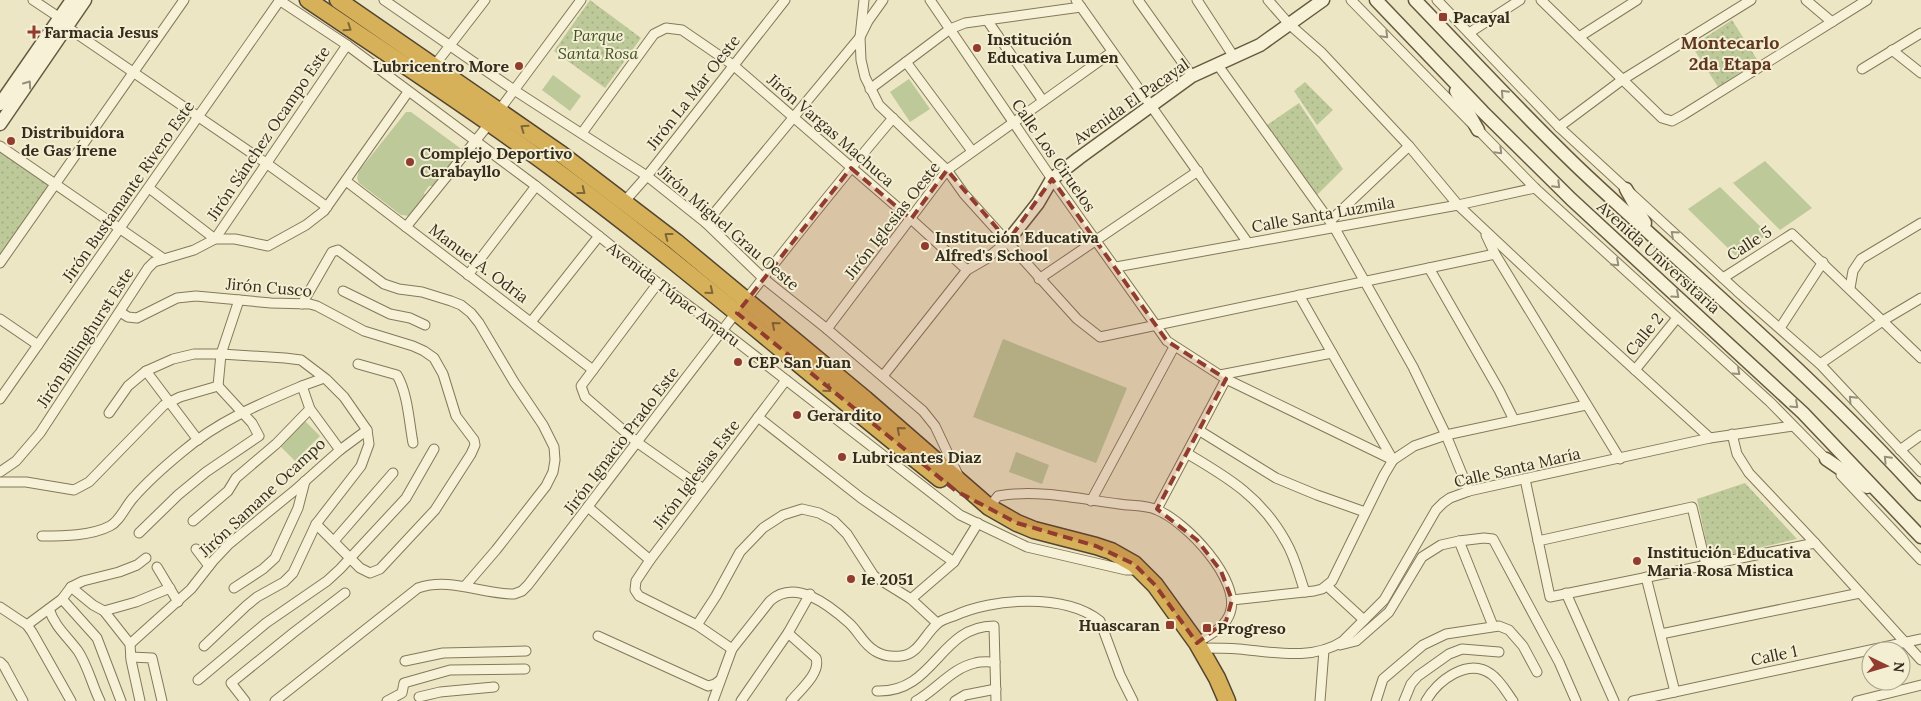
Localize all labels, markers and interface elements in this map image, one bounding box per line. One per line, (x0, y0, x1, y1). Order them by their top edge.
place label: Pacayal (1453, 7, 1510, 27)
marker: Pacayal (1437, 11, 1449, 23)
one-way arrow (343, 21, 352, 31)
place label: Farmacia Jesus (44, 22, 159, 42)
park label: Parque Santa Rosa (558, 25, 638, 63)
marker: Farmacia Jesus (28, 26, 40, 38)
place label: Institución Educativa Lumen (987, 29, 1119, 67)
one-way arrow (1379, 29, 1388, 38)
street label: Jirón La Mar Oeste (641, 30, 744, 154)
district label: Montecarlo 2da Etapa (1681, 31, 1779, 75)
street label: Jirón Sánchez Ocampo Este (202, 42, 334, 225)
marker: Institución Educativa Lumen (971, 42, 983, 54)
street label: Avenida El Pacayal (1068, 54, 1193, 149)
place label: Lubricentro More (373, 56, 509, 76)
marker: Lubricentro More (513, 60, 525, 72)
street label: Jirón Vargas Machuca (763, 69, 899, 191)
one-way arrow (22, 80, 31, 89)
one-way arrow (1501, 90, 1510, 99)
street label: Calle Los Ciruelos (1008, 95, 1100, 215)
street label: Jirón Bustamante Rivero Este (57, 96, 199, 286)
place label: Distribuidora de Gas Irene (21, 122, 125, 160)
one-way arrow (520, 125, 530, 134)
marker: Distribuidora de Gas Irene (5, 135, 17, 147)
place label: Complejo Deportivo Carabayllo (420, 143, 572, 181)
one-way arrow (1493, 145, 1502, 154)
marker: Complejo Deportivo Carabayllo (404, 156, 416, 168)
street label: Jirón Iglesias Oeste (839, 157, 944, 283)
street label: Jirón Miguel Grau Oeste (654, 161, 804, 295)
one-way arrow (1551, 179, 1560, 188)
one-way arrow (576, 185, 585, 193)
street label: Calle Santa Luzmila (1250, 192, 1396, 236)
street label: Avenida Universitaria (1593, 196, 1725, 318)
street label: Manuel A. Odria (425, 219, 533, 307)
street label: Calle 5 (1723, 221, 1775, 265)
place label: Institución Educativa Alfred's School (935, 227, 1099, 265)
one-way arrow (1671, 231, 1680, 240)
one-way arrow (664, 233, 674, 242)
street label: Avenida Túpac Amaru (603, 237, 745, 351)
marker: Institución Educativa Alfred's School (919, 240, 931, 252)
one-way arrow (1611, 257, 1620, 266)
street label: Jirón Billinghurst Este (32, 263, 138, 412)
street label: Jirón Cusco (224, 273, 313, 301)
one-way arrow (704, 286, 713, 294)
one-way arrow (1671, 289, 1680, 298)
street label: Calle 2 (1621, 308, 1667, 360)
one-way arrow (772, 321, 781, 330)
place label: CEP San Juan (748, 352, 851, 372)
marker: CEP San Juan (732, 356, 744, 368)
street label: Jirón Ignacio Prado Este (558, 362, 683, 518)
one-way arrow (1731, 366, 1740, 375)
one-way arrow (822, 383, 831, 392)
one-way arrow (1849, 395, 1858, 404)
one-way arrow (1790, 399, 1799, 408)
place label: Gerardito (807, 405, 882, 425)
marker: Gerardito (791, 409, 803, 421)
street label: Jirón Iglesias Este (648, 415, 744, 534)
one-way arrow (896, 426, 905, 435)
street label: Jirón Samane Ocampo (194, 433, 329, 561)
street label: Calle Santa María (1452, 443, 1582, 491)
place label: Lubricantes Diaz (852, 447, 981, 467)
marker: Lubricantes Diaz (836, 451, 848, 463)
one-way arrow (1884, 455, 1893, 464)
place label: Institución Educativa Maria Rosa Mistica (1647, 542, 1811, 580)
marker: Institución Educativa Maria Rosa Mistica (1631, 555, 1643, 567)
place label: Ie 2051 (861, 569, 913, 589)
marker: Ie 2051 (845, 573, 857, 585)
place label: Huascaran (1079, 615, 1160, 635)
place label: Progreso (1217, 618, 1286, 638)
marker: Huascaran (1164, 619, 1176, 631)
marker: Progreso (1201, 622, 1213, 634)
street label: Calle 1 (1749, 640, 1799, 670)
north arrow (1861, 641, 1911, 691)
text: N (1889, 661, 1908, 673)

